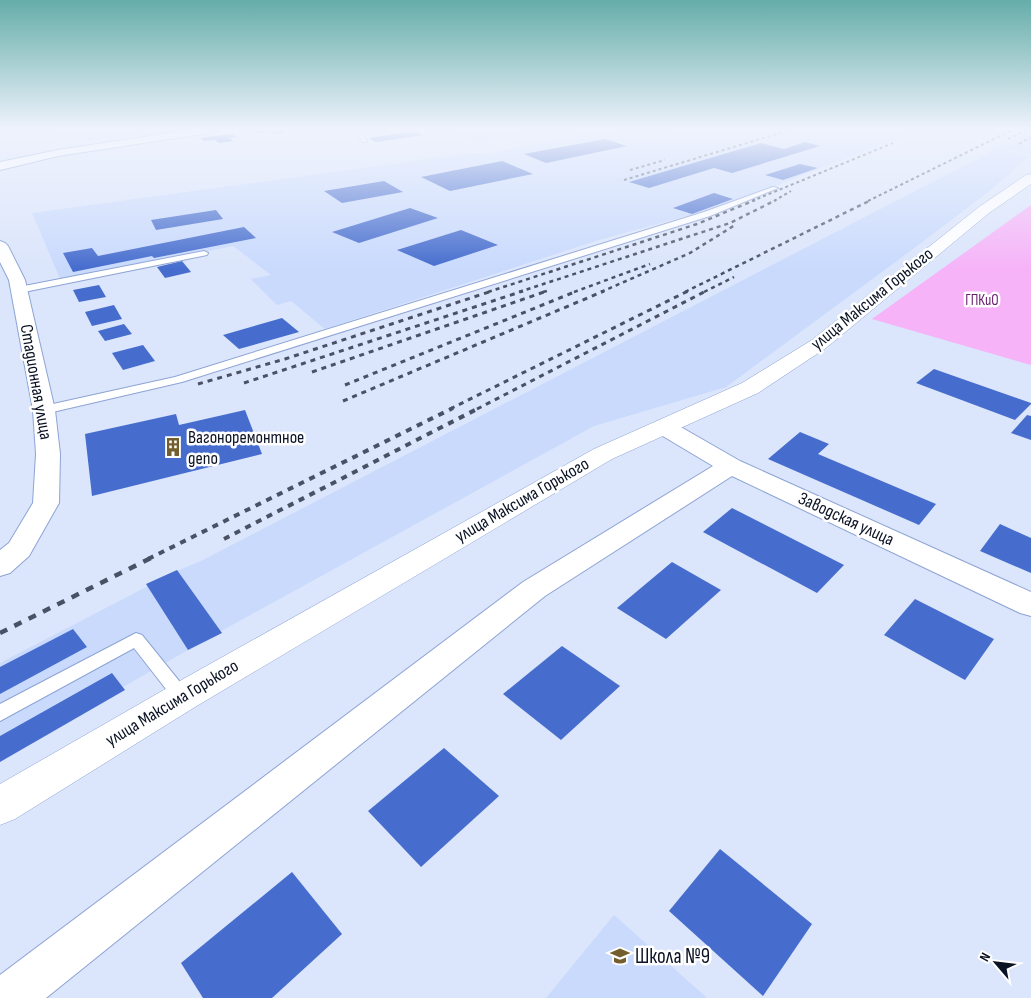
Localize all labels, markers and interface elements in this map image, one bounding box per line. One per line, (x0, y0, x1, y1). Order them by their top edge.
street label: улица Максима Горького (807, 243, 937, 355)
park label: ГПКиО (965, 291, 999, 310)
street label: Стадионная улица (16, 323, 56, 441)
place label: Вагоноремонтное депо (188, 427, 304, 469)
building icon: Вагоноремонтное депо (162, 436, 184, 458)
street label: улица Максима Горького (451, 453, 593, 547)
street label: Заводская улица (795, 488, 897, 550)
street label: улица Максима Горького (102, 655, 242, 751)
north arrow (971, 938, 1021, 988)
place label: Школа №9 (635, 944, 710, 969)
school or university icon: Школа №9 (609, 945, 631, 967)
text: N (976, 950, 994, 964)

